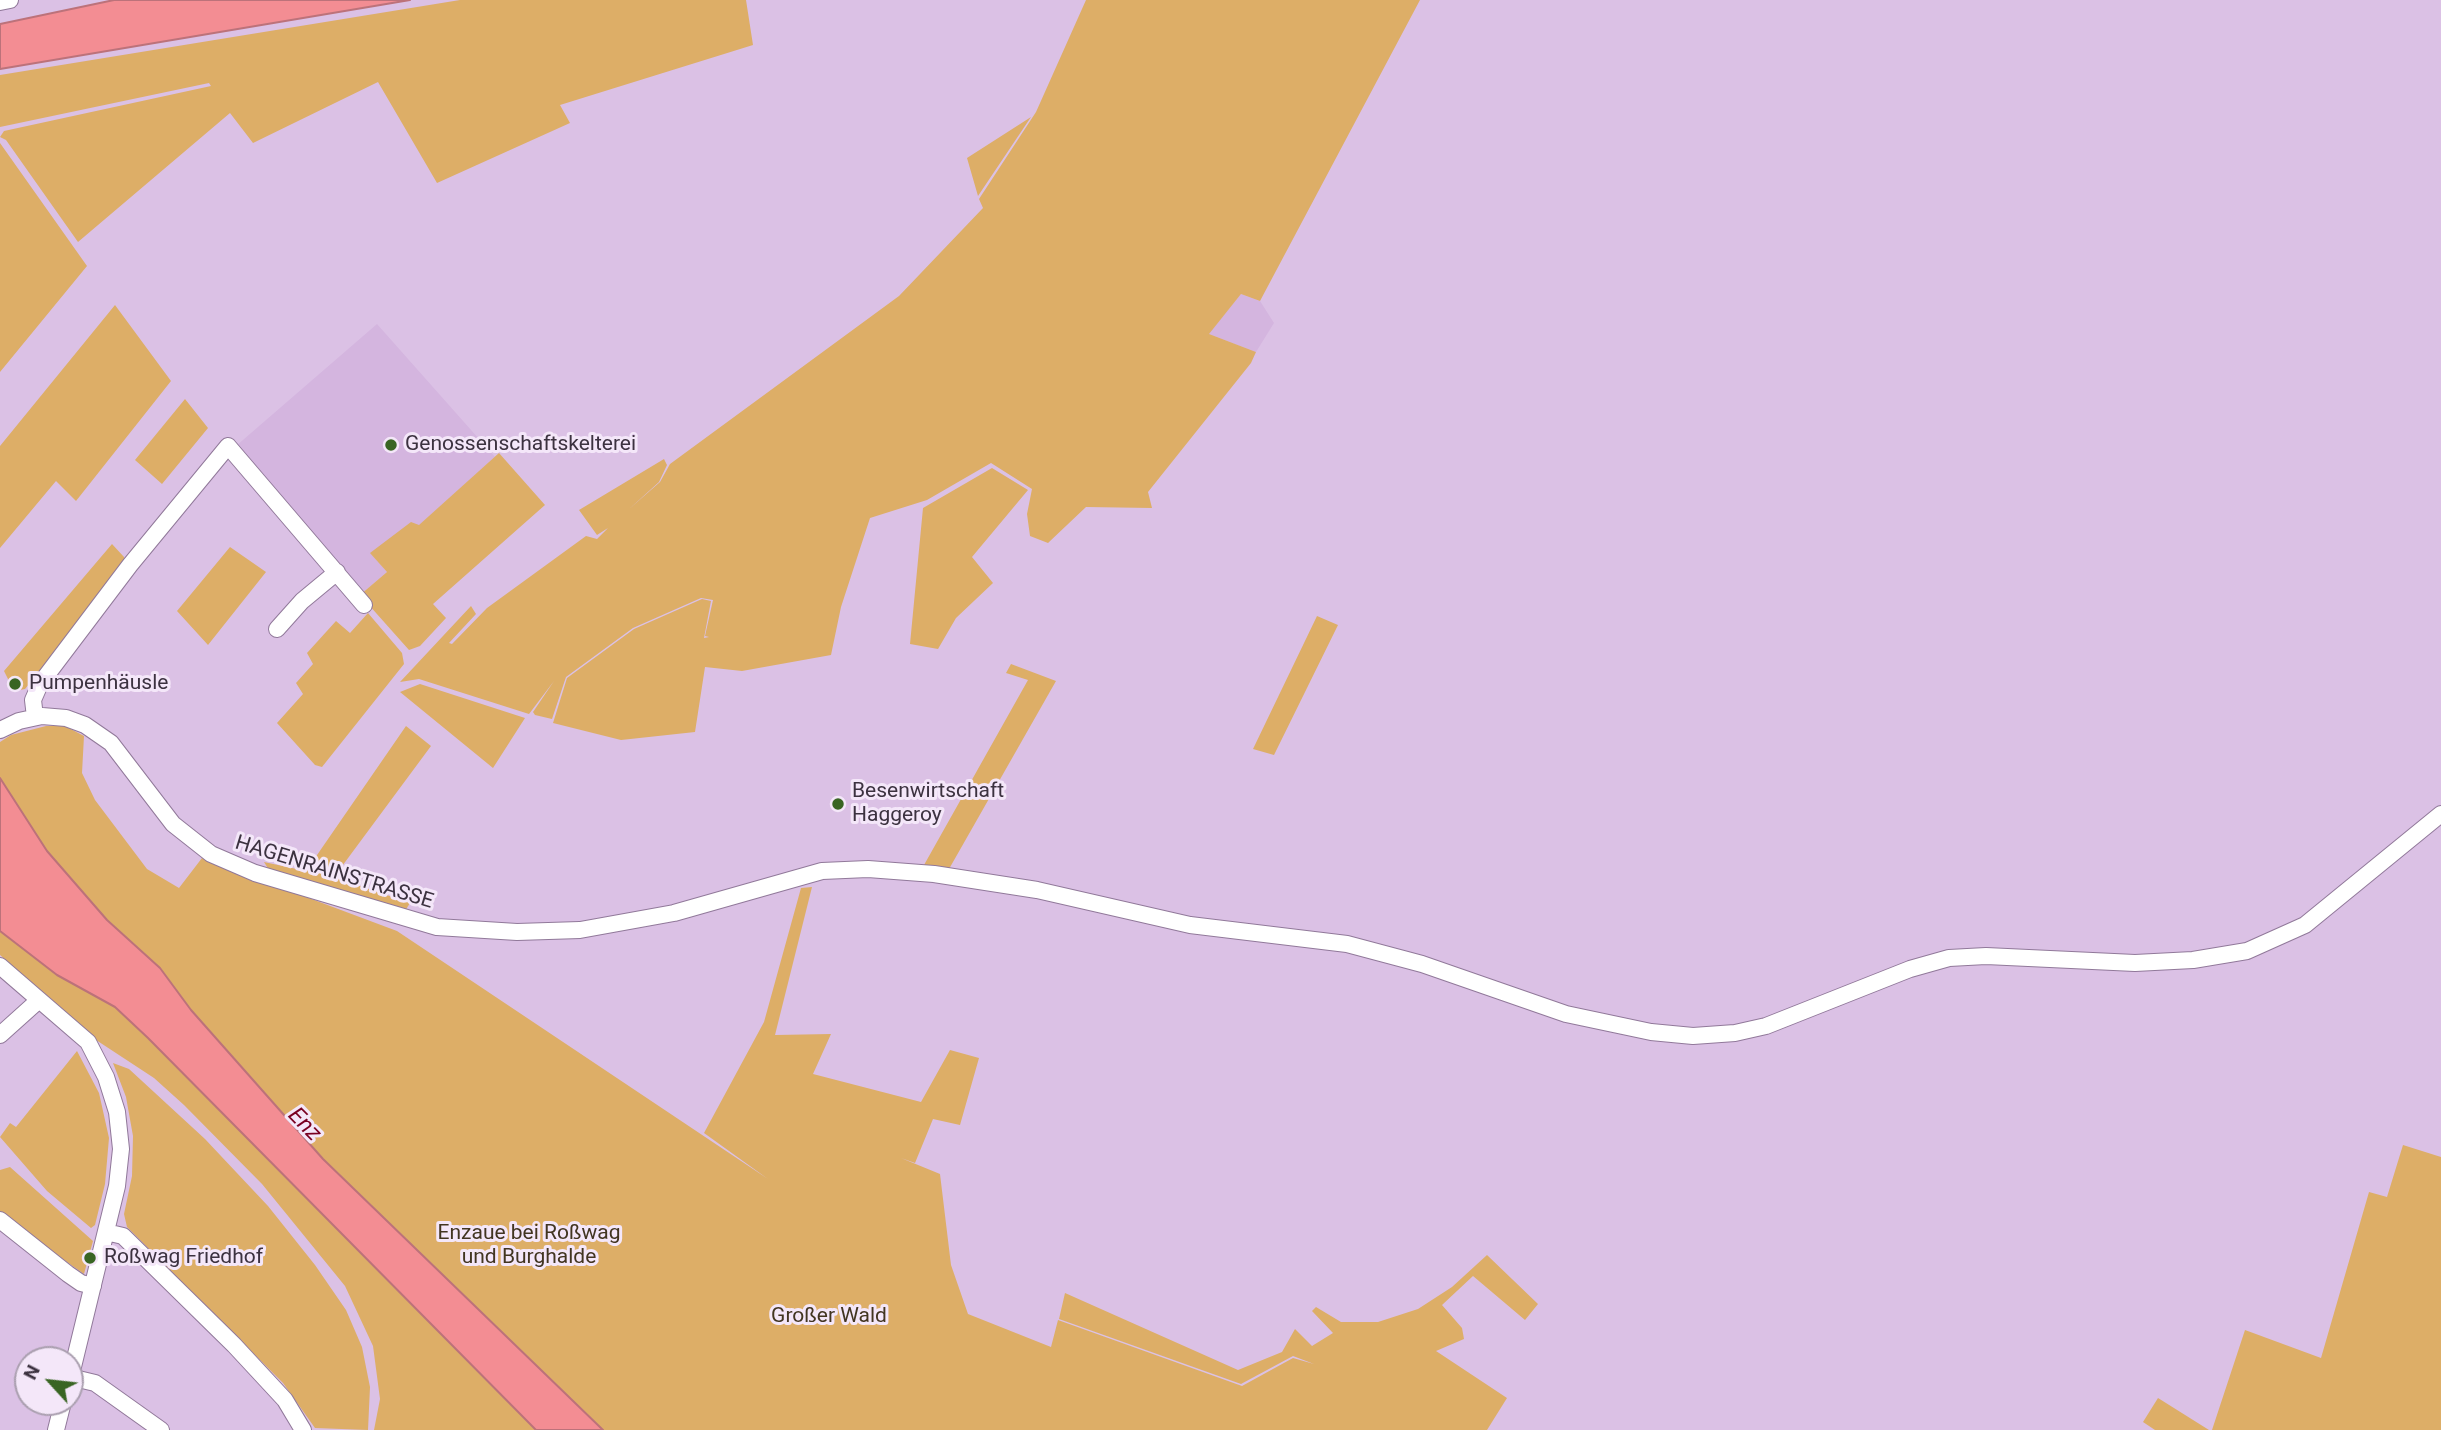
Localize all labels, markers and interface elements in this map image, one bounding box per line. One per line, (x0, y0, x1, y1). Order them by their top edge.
place label: Genossenschaftskelterei (405, 432, 636, 458)
marker: Genossenschaftskelterei (383, 437, 399, 453)
place label: Pumpenhäusle (29, 671, 168, 697)
marker: Pumpenhäusle (7, 676, 23, 692)
place label: Besenwirtschaft Haggeroy (852, 779, 1004, 829)
marker: Besenwirtschaft Haggeroy (830, 796, 846, 812)
street label: HAGENRAINSTRASSE (232, 831, 436, 915)
water label: Enz (282, 1102, 326, 1148)
park label: Enzaue bei Roßwag und Burghalde (438, 1221, 620, 1271)
place label: Roßwag Friedhof (104, 1245, 263, 1271)
marker: Roßwag Friedhof (82, 1250, 98, 1266)
park label: Großer Wald (771, 1304, 887, 1330)
north arrow (14, 1346, 84, 1416)
text: N (18, 1361, 45, 1383)

